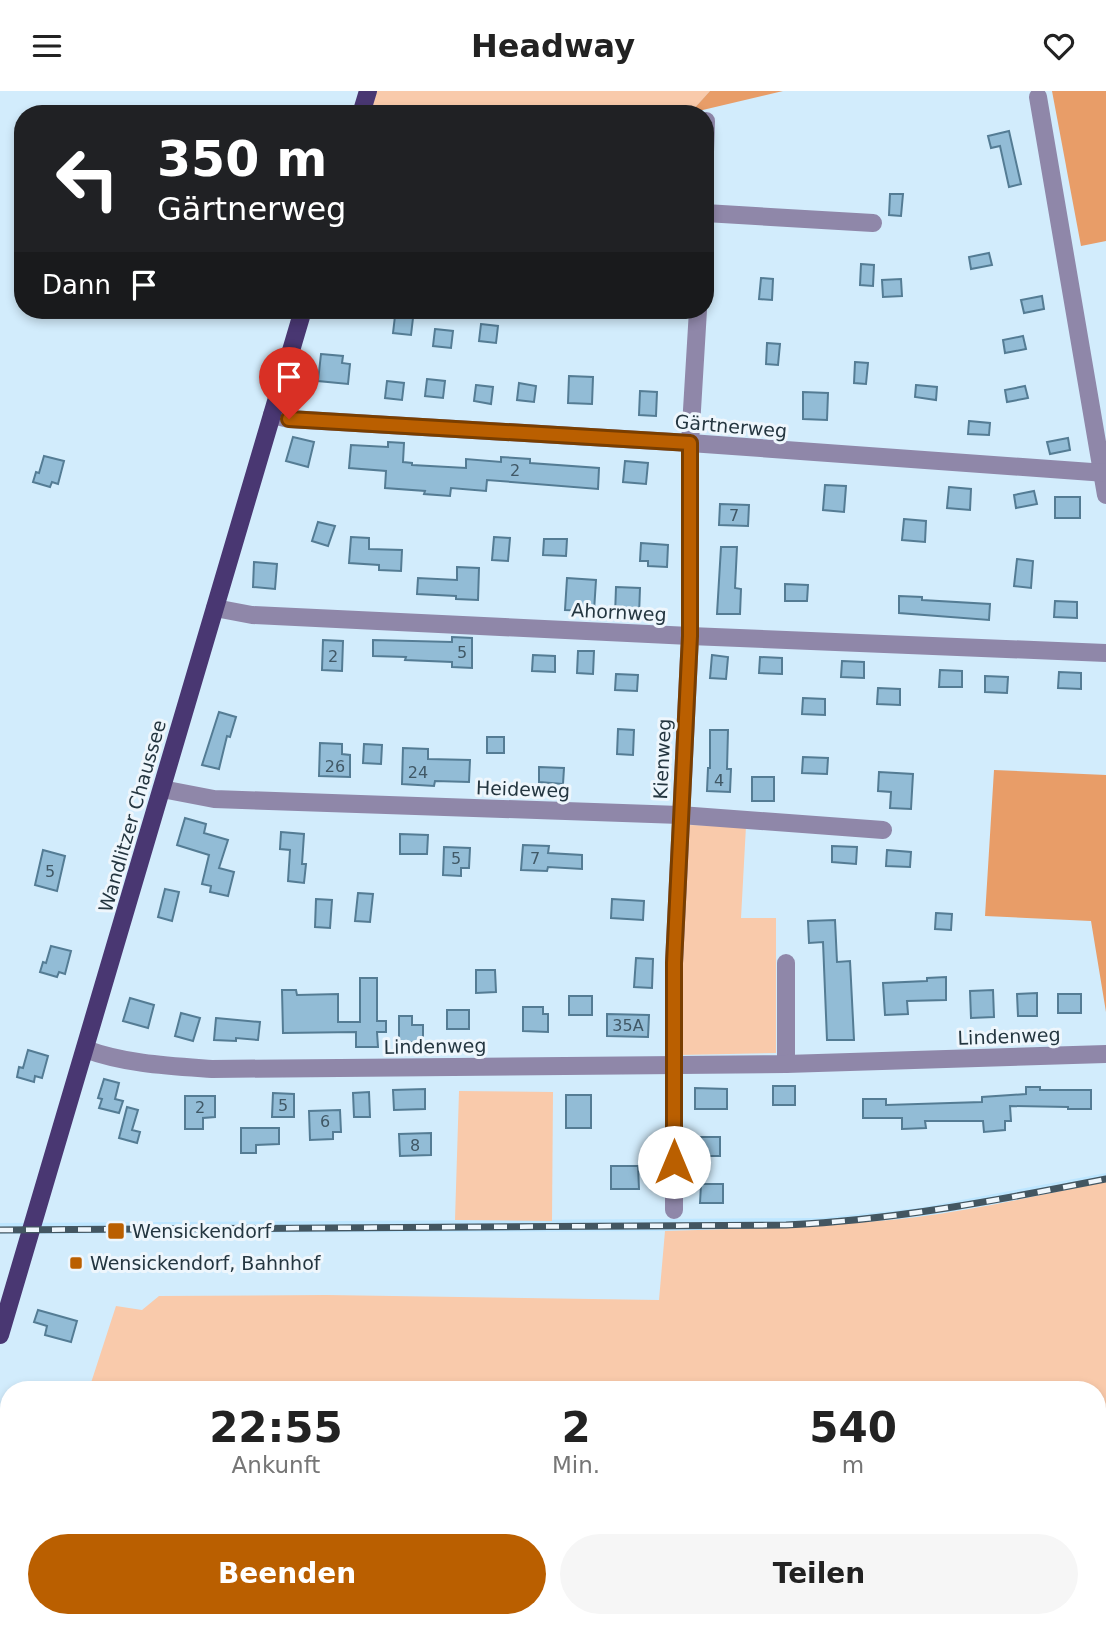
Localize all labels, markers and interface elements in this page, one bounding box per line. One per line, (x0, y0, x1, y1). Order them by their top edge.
icon: menu (28, 27, 66, 65)
text: Headway (471, 27, 635, 65)
icon: heart (1040, 27, 1078, 65)
text: 350 m (157, 131, 327, 188)
icon: left (42, 133, 133, 224)
text: Gärtnerweg (157, 190, 346, 228)
icon: arrive (125, 266, 163, 304)
text: Dann (42, 270, 111, 300)
pin (259, 347, 319, 419)
icon: arrive (270, 358, 308, 396)
street label: Gärtnerweg (674, 410, 788, 442)
house number: 2 (510, 461, 520, 480)
house number: 7 (729, 506, 739, 525)
street label: Ahornweg (571, 599, 667, 625)
house number: 5 (457, 643, 467, 662)
house number: 2 (328, 647, 338, 666)
street label: Wandlitzer Chaussee (94, 717, 170, 915)
street label: Kienweg (649, 718, 675, 800)
house number: 26 (325, 757, 345, 776)
house number: 24 (408, 763, 428, 782)
house number: 4 (714, 771, 724, 790)
street label: Heideweg (475, 776, 571, 802)
house number: 5 (451, 849, 461, 868)
house number: 7 (530, 849, 540, 868)
house number: 5 (45, 862, 55, 881)
house number: 35A (612, 1016, 644, 1035)
street label: Lindenweg (957, 1023, 1061, 1049)
street label: Lindenweg (383, 1034, 487, 1058)
house number: 5 (278, 1096, 288, 1115)
house number: 2 (195, 1098, 205, 1117)
house number: 6 (320, 1112, 330, 1131)
position arrow (637, 1125, 711, 1199)
house number: 8 (410, 1136, 420, 1155)
place label: Wensickendorf (132, 1220, 273, 1242)
marker: Wensickendorf (106, 1221, 126, 1241)
place label: Wensickendorf, Bahnhof (90, 1252, 322, 1274)
marker: Wensickendorf, Bahnhof (68, 1255, 84, 1271)
text: 22:55 (209, 1403, 343, 1452)
text: 2 (561, 1403, 591, 1452)
text: 540 (809, 1403, 897, 1452)
text: Ankunft (232, 1452, 320, 1478)
text: Min. (552, 1452, 600, 1478)
text: m (842, 1452, 864, 1478)
button: Beenden (28, 1534, 546, 1614)
button: Teilen (560, 1534, 1078, 1614)

